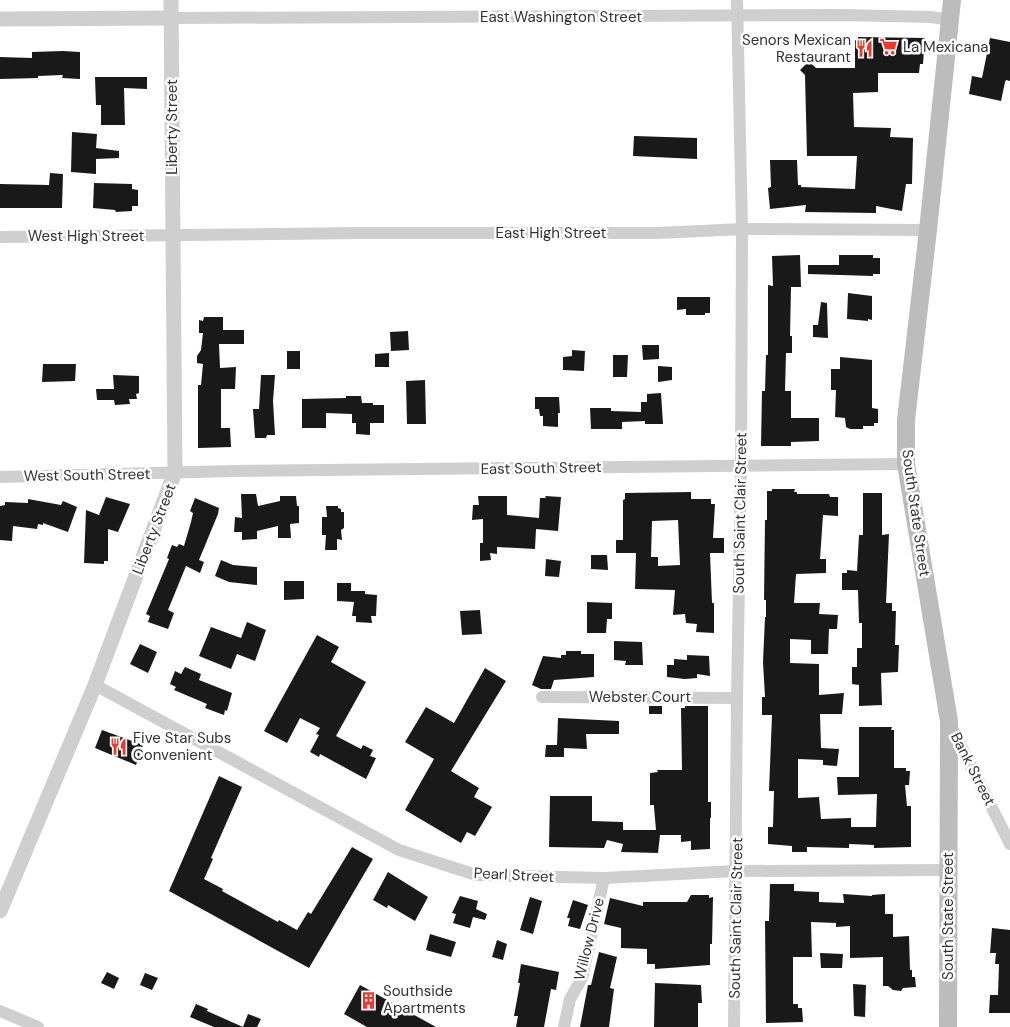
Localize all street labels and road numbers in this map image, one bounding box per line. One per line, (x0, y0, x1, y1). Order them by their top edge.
street label: East Washington Street (480, 7, 642, 27)
street label: Liberty Street (162, 79, 182, 175)
street label: East High Street (495, 223, 607, 243)
street label: West High Street (28, 226, 144, 246)
street label: South Saint Clair Street (729, 432, 751, 594)
street label: South State Street (897, 448, 935, 578)
street label: East South Street (480, 457, 602, 479)
street label: West South Street (24, 464, 151, 486)
street label: Liberty Street (128, 481, 181, 577)
street label: Webster Court (589, 687, 691, 707)
street label: Bank Street (946, 729, 1000, 809)
street label: South Saint Clair Street (725, 837, 747, 999)
street label: South State Street (938, 852, 958, 980)
street label: Pearl Street (473, 863, 555, 887)
street label: Willow Drive (569, 896, 609, 982)

